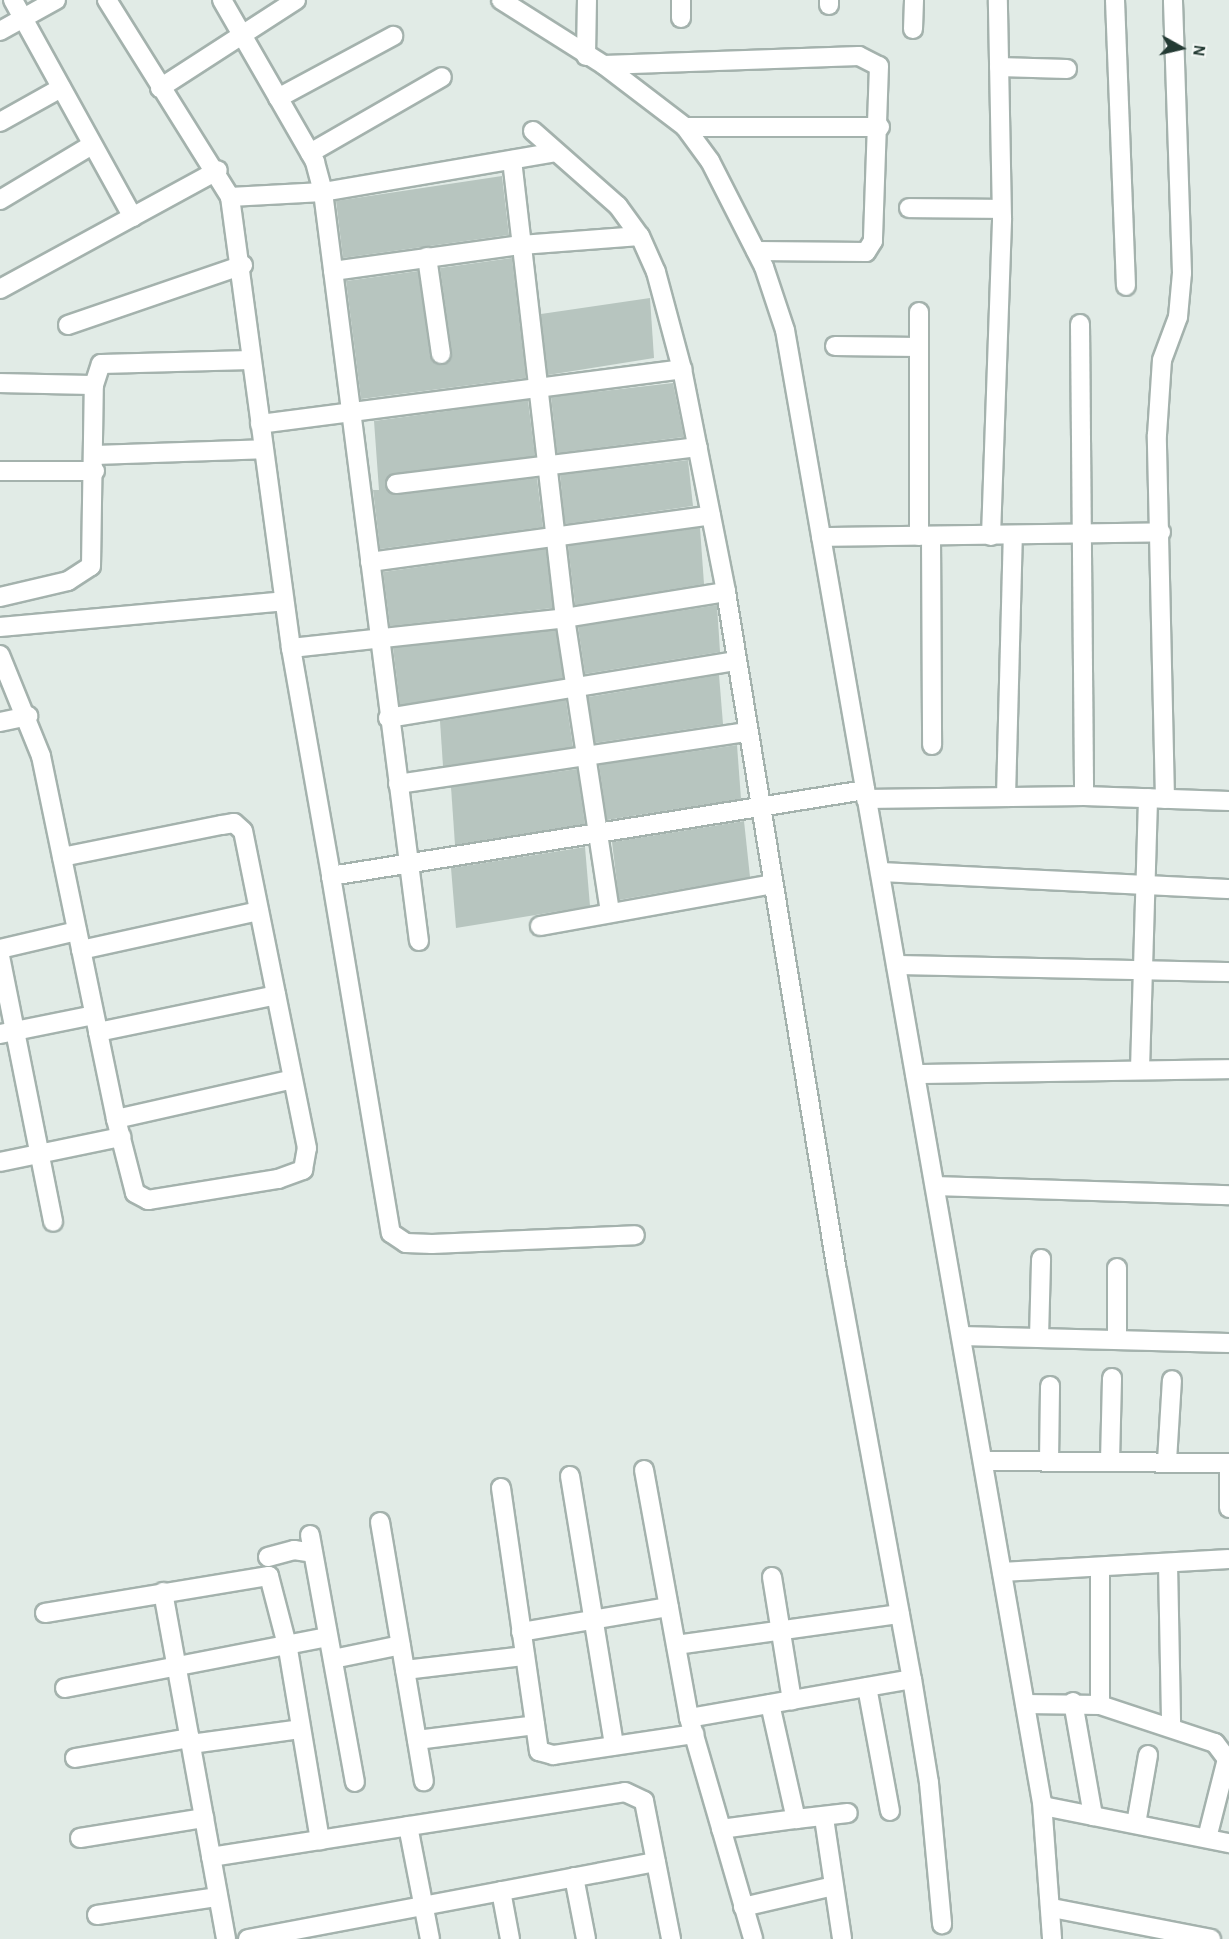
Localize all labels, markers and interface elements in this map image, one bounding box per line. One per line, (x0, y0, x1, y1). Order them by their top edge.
north arrow (1151, 18, 1211, 78)
text: N (1190, 44, 1208, 57)

